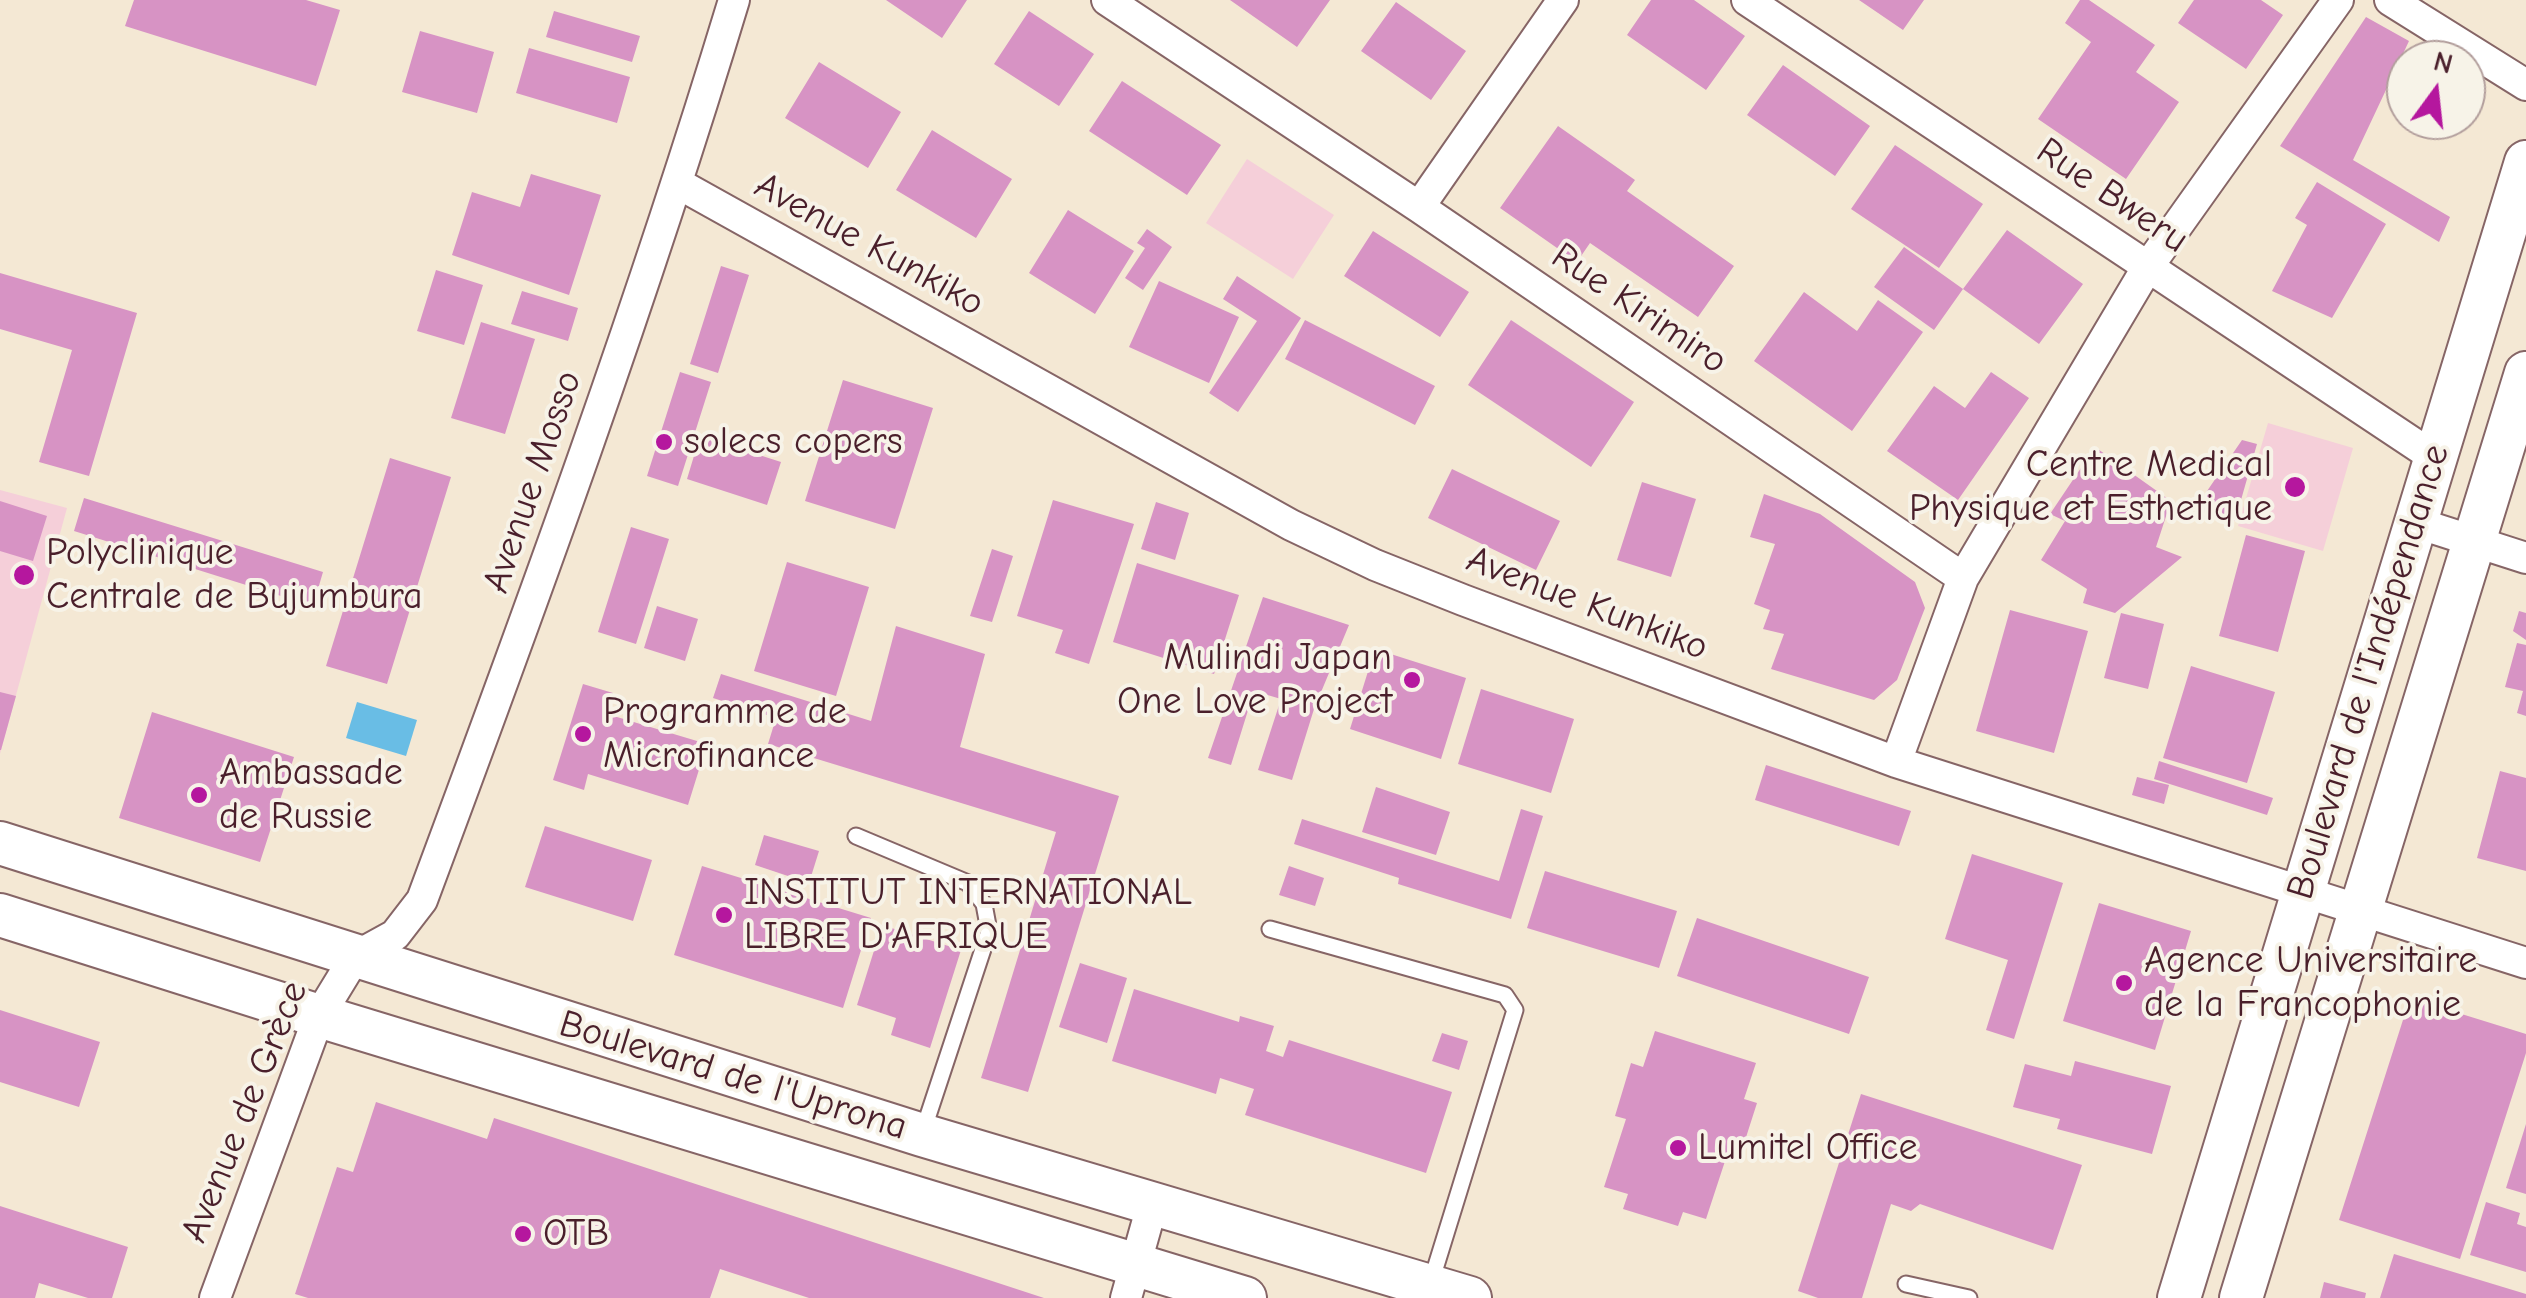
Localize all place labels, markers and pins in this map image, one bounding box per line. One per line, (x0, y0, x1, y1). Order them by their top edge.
place label: solecs copers (684, 419, 902, 465)
marker: solecs copers (653, 431, 675, 453)
place label: Centre Medical Physique et Esthetique (1909, 442, 2272, 532)
marker: Centre Medical Physique et Esthetique (2282, 474, 2308, 500)
place label: Polyclinique Centrale de Bujumbura (46, 530, 423, 620)
marker: Polyclinique Centrale de Bujumbura (11, 562, 37, 588)
place label: Mulindi Japan One Love Project (1117, 635, 1392, 724)
marker: Mulindi Japan One Love Project (1401, 669, 1423, 691)
place label: Programme de Microfinance (603, 689, 847, 778)
marker: Programme de Microfinance (572, 723, 594, 745)
place label: Ambassade de Russie (219, 750, 403, 839)
marker: Ambassade de Russie (188, 784, 210, 806)
place label: INSTITUT INTERNATIONAL LIBRE D'AFRIQUE (744, 870, 1192, 959)
marker: INSTITUT INTERNATIONAL LIBRE D'AFRIQUE (713, 904, 735, 926)
place label: Agence Universitaire de la Francophonie (2144, 938, 2477, 1028)
marker: Agence Universitaire de la Francophonie (2113, 972, 2135, 994)
place label: Lumitel Office (1698, 1125, 1917, 1171)
marker: Lumitel Office (1667, 1137, 1689, 1159)
place label: OTB (543, 1211, 609, 1257)
marker: OTB (512, 1223, 534, 1245)

